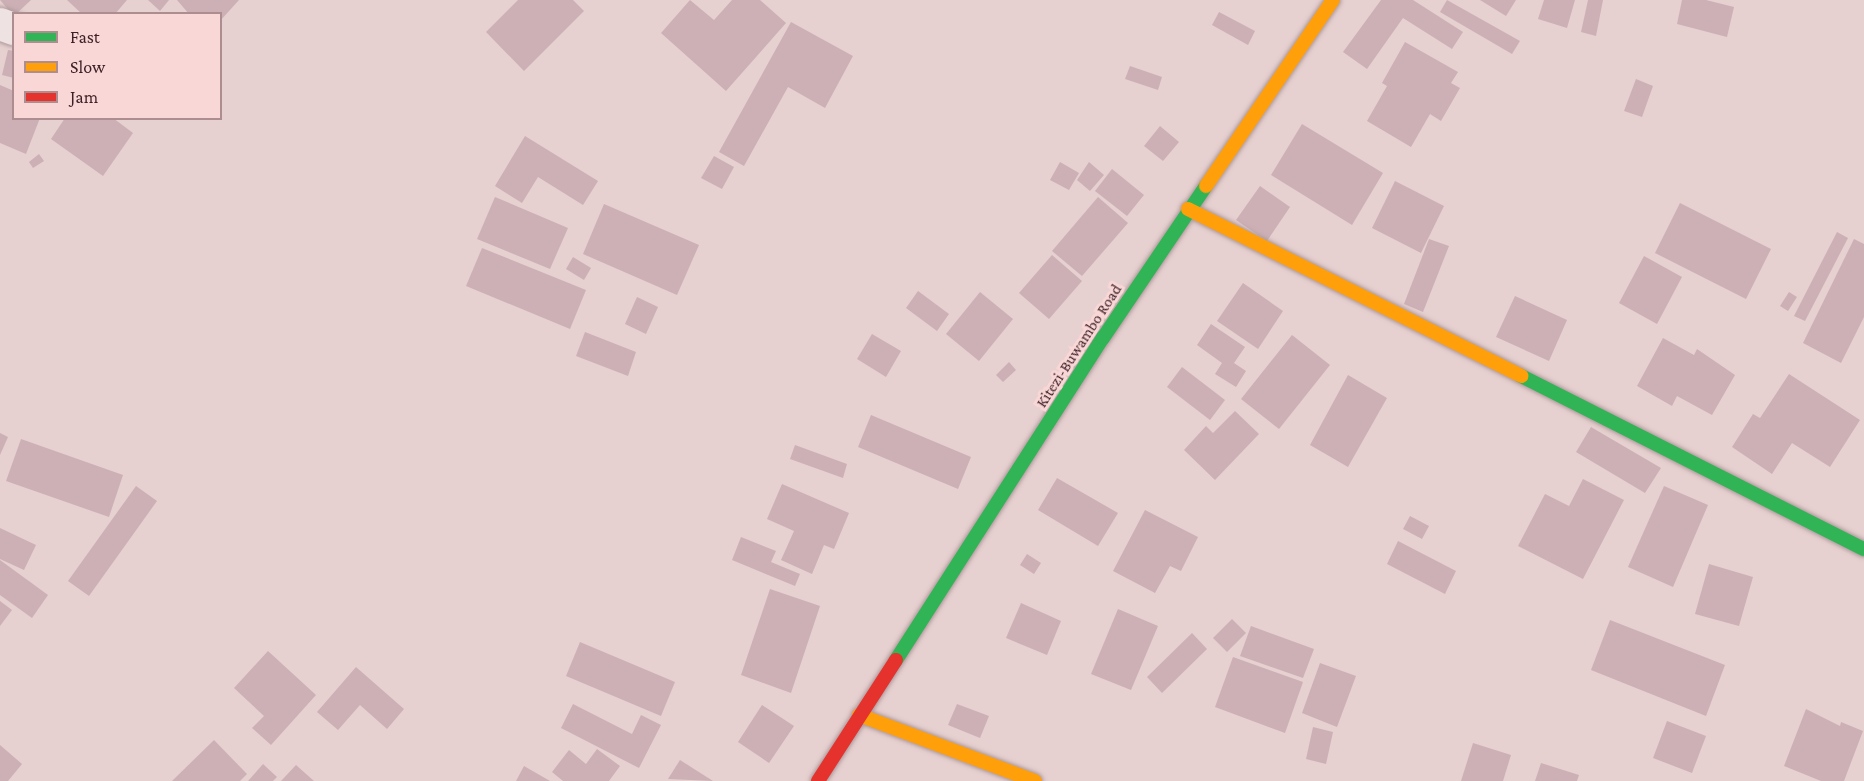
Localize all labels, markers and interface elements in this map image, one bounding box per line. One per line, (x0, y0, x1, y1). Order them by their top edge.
legend (12, 12, 222, 120)
text: Fast (70, 27, 100, 47)
text: Slow (70, 57, 105, 77)
text: Jam (70, 87, 98, 107)
street label: Kitezi-Buwambo Road (1032, 281, 1126, 411)

